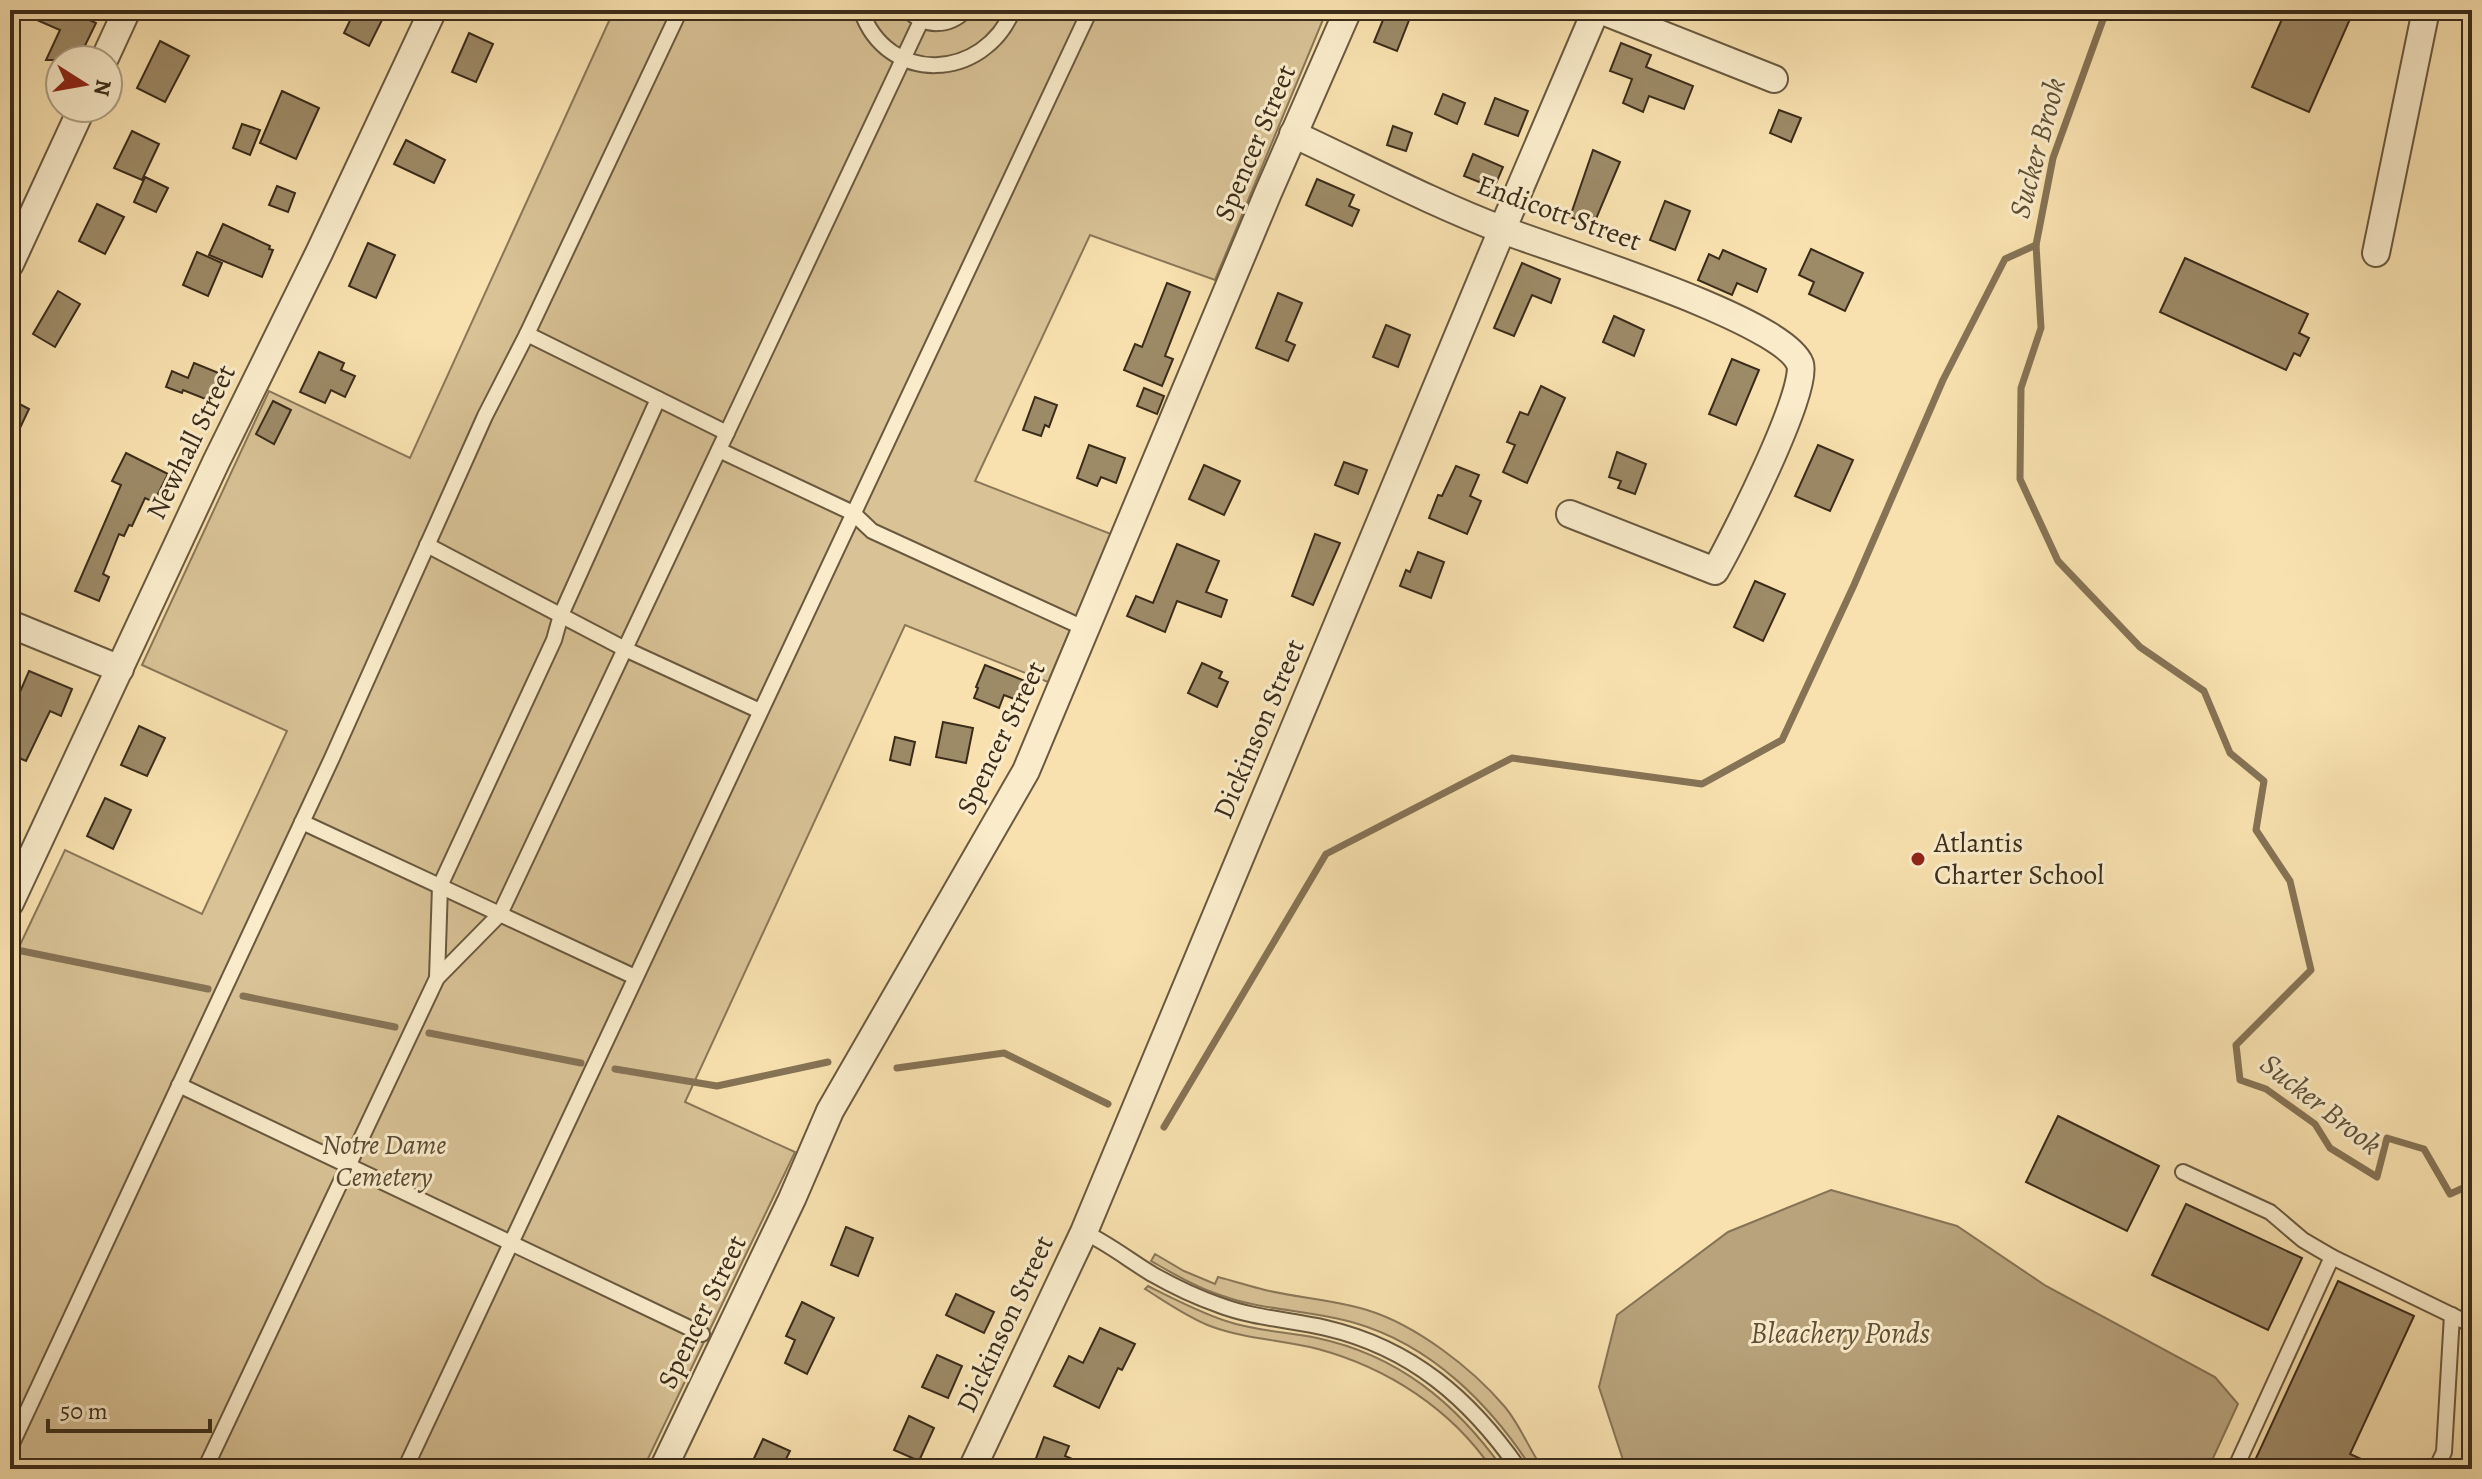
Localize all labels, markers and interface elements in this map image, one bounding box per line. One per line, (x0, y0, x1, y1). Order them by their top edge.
north arrow (44, 44, 124, 124)
street label: Spencer Street (1205, 59, 1305, 227)
water label: Sucker Brook (1999, 73, 2075, 223)
text: N (86, 77, 119, 98)
street label: Endicott Street (1472, 166, 1646, 260)
street label: Newhall Street (137, 358, 245, 526)
street label: Dickinson Street (1204, 633, 1314, 825)
street label: Spencer Street (947, 655, 1055, 821)
place label: Atlantis Charter School (1933, 824, 2104, 894)
marker: Atlantis Charter School (1909, 850, 1927, 868)
water label: Sucker Brook (2252, 1044, 2390, 1164)
park label: Notre Dame Cemetery (322, 1126, 446, 1196)
street label: Spencer Street (648, 1229, 756, 1395)
street label: Dickinson Street (947, 1229, 1063, 1419)
water label: Bleachery Ponds (1750, 1313, 1930, 1353)
scale bar (48, 1383, 210, 1433)
text: 50 m (60, 1395, 108, 1427)

